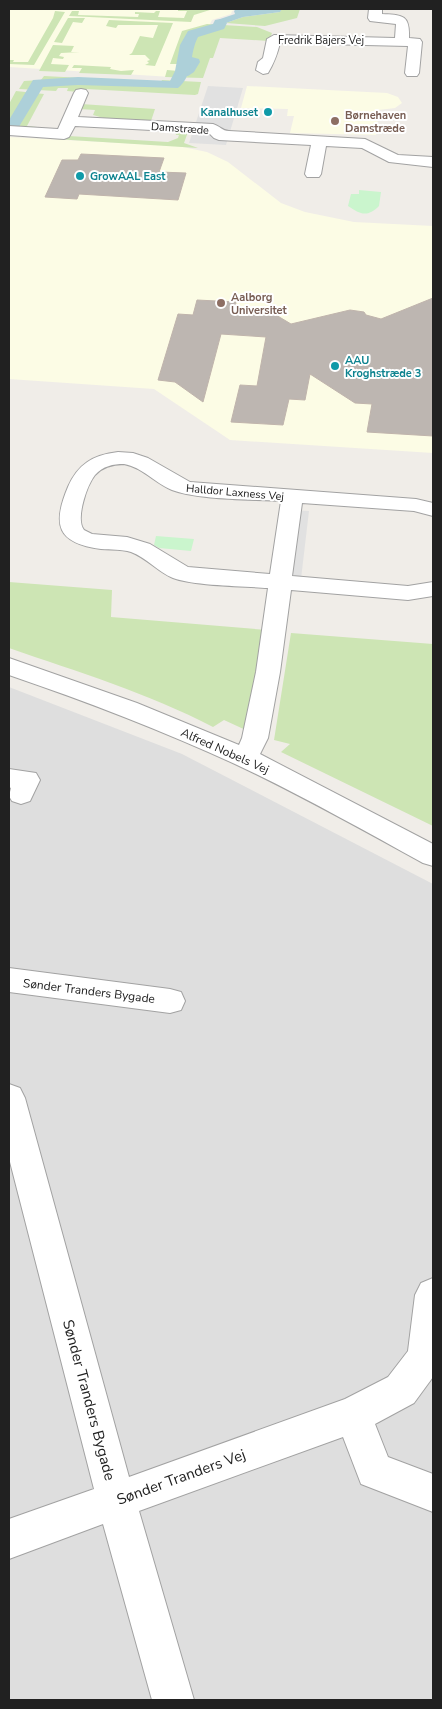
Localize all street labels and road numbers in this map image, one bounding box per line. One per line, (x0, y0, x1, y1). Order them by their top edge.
street label: Fredrik Bajers Vej (278, 33, 364, 48)
street label: Damstræde (150, 119, 210, 138)
street label: Halldor Laxness Vej (185, 481, 285, 504)
street label: Alfred Nobels Vej (178, 724, 272, 778)
street label: Sønder Tranders Bygade (22, 975, 156, 1007)
street label: Sønder Tranders Bygade (58, 1317, 120, 1483)
street label: Sønder Tranders Vej (114, 1444, 248, 1510)

